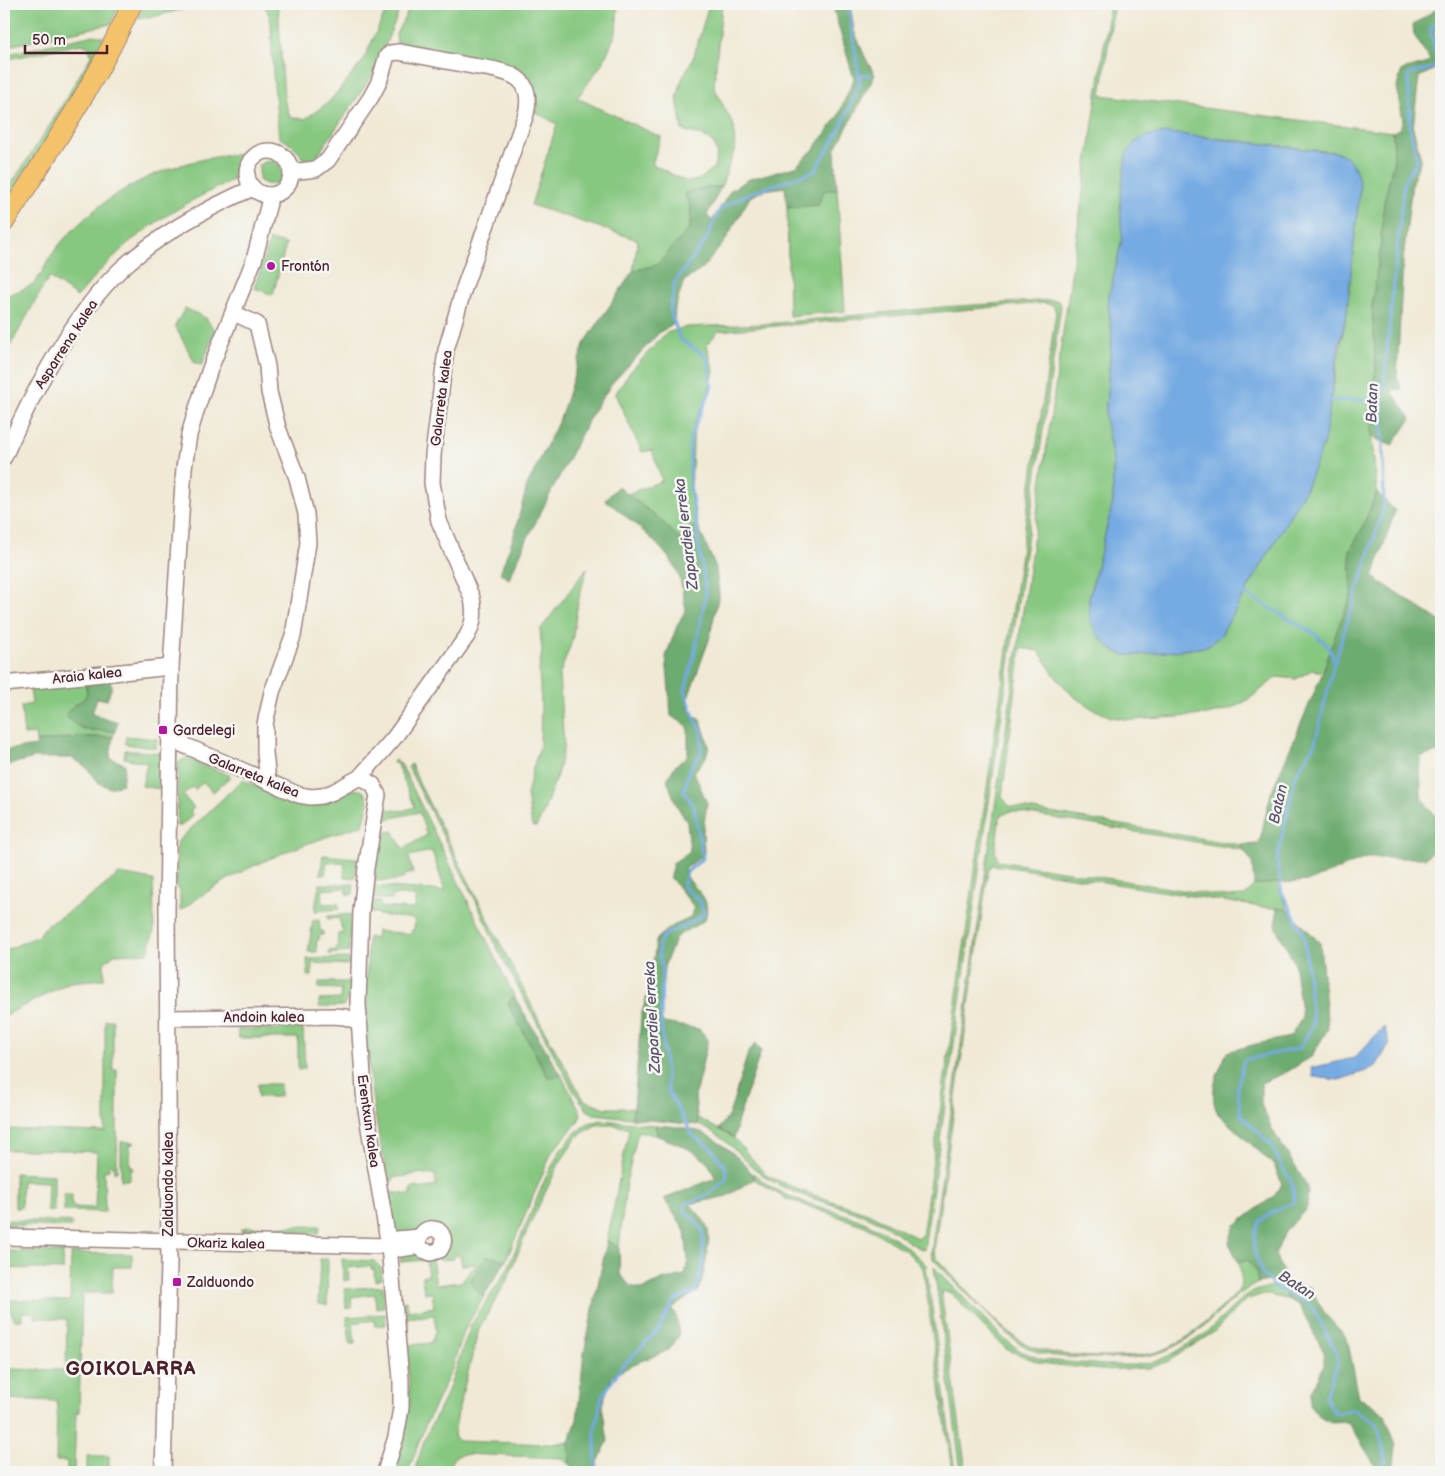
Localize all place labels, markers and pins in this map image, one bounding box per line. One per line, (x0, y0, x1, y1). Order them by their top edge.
place label: Frontón (281, 258, 330, 275)
marker: Frontón (265, 260, 277, 272)
place label: Gardelegi (173, 722, 235, 739)
marker: Gardelegi (157, 724, 169, 736)
place label: Zalduondo (186, 1274, 254, 1291)
marker: Zalduondo (171, 1276, 183, 1288)

